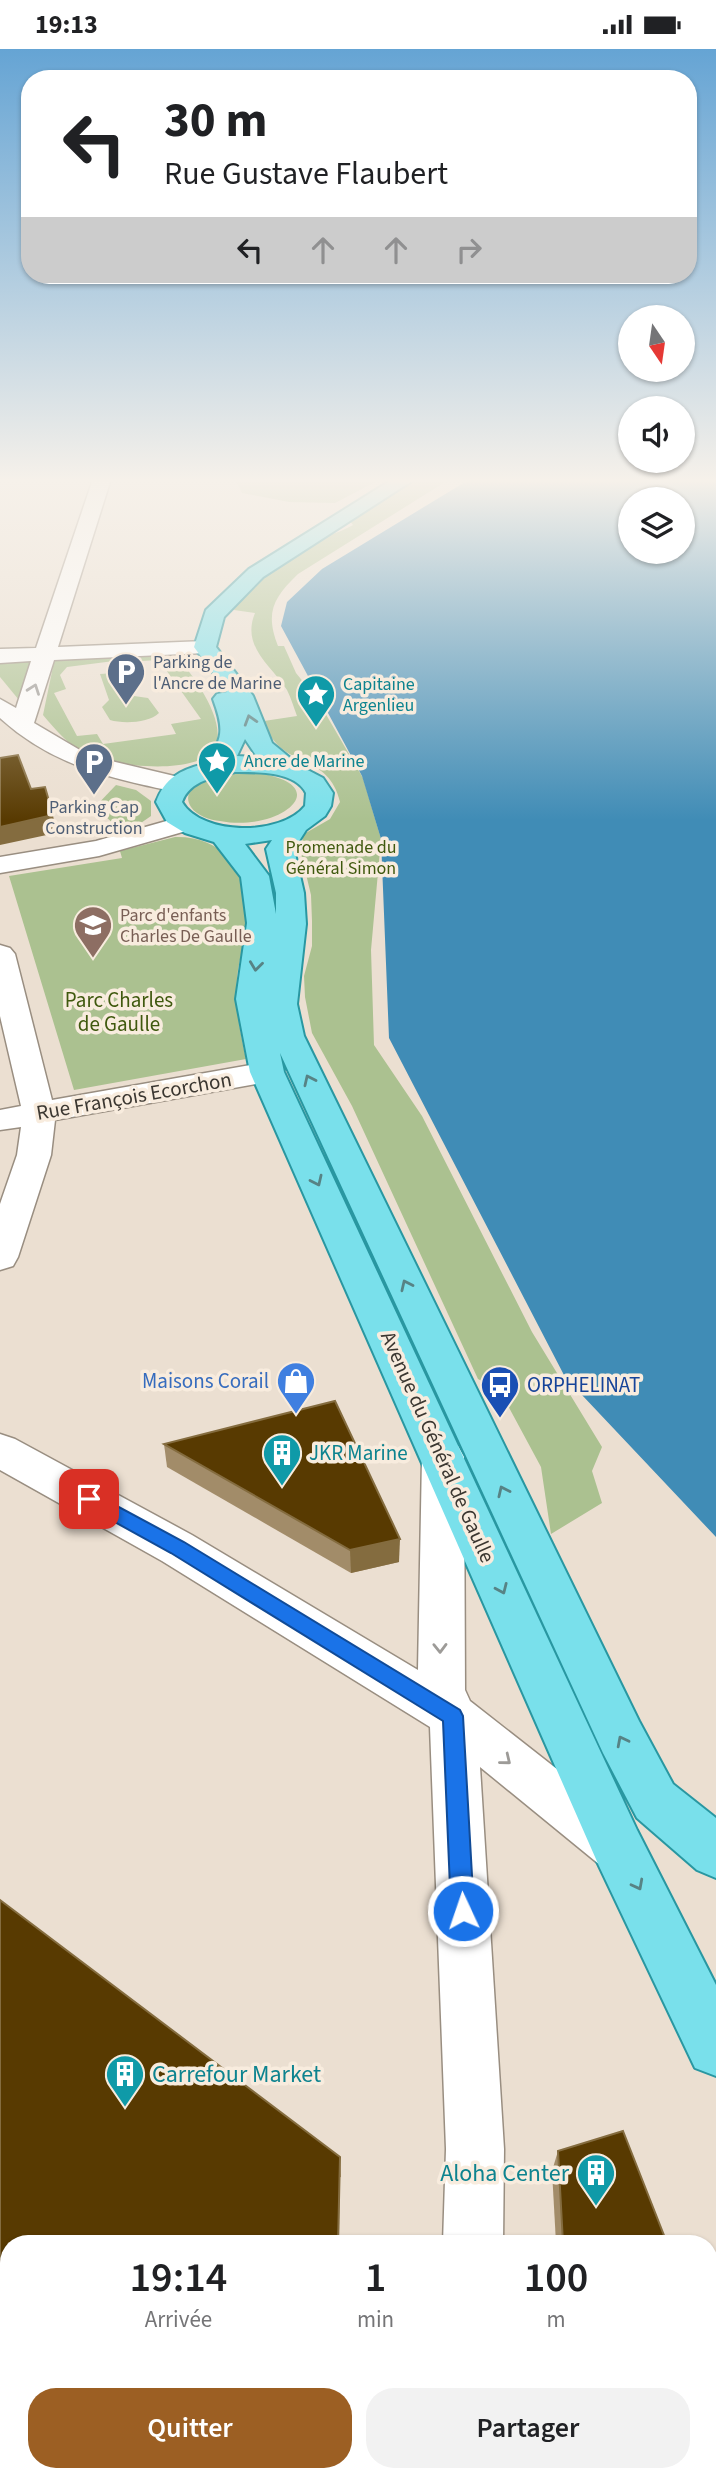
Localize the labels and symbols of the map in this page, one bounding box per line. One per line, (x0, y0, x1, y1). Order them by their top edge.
north arrow (618, 305, 695, 381)
place label: Parking de l'Ancre de Marine (153, 650, 282, 696)
parking icon: Parking de l'Ancre de Marine (105, 651, 147, 706)
place label: Capitaine Argenlieu (343, 672, 415, 718)
place icon: Capitaine Argenlieu (295, 673, 337, 728)
one-way arrow (26, 684, 40, 696)
one-way arrow (243, 715, 258, 727)
place icon: Ancre de Marine (196, 740, 238, 795)
parking icon: Parking Cap Construction (73, 741, 115, 796)
place label: Ancre de Marine (244, 749, 365, 774)
place label: Parking Cap Construction (45, 795, 143, 841)
park label: Promenade du Général Simon (285, 835, 397, 881)
place label: Parc d'enfants Charles De Gaulle (120, 903, 252, 949)
school or university icon: Parc d'enfants Charles De Gaulle (72, 904, 114, 959)
one-way arrow (249, 960, 264, 972)
park label: Parc Charles de Gaulle (65, 985, 173, 1039)
street label: Rue François Ecorchon (34, 1064, 234, 1128)
one-way arrow (303, 1075, 317, 1087)
one-way arrow (309, 1174, 323, 1186)
one-way arrow (400, 1280, 414, 1293)
street label: Avenue du Général de Gaulle (373, 1326, 503, 1568)
shop icon: Maisons Corail (275, 1360, 317, 1415)
bus stop icon: ORPHELINAT (479, 1364, 521, 1419)
place label: Maisons Corail (142, 1366, 269, 1396)
place label: ORPHELINAT (527, 1370, 640, 1400)
building icon: JKR Marine (261, 1432, 303, 1487)
place label: JKR Marine (309, 1438, 408, 1468)
pin (59, 1469, 119, 1529)
one-way arrow (497, 1486, 511, 1498)
one-way arrow (494, 1582, 508, 1594)
one-way arrow (432, 1643, 448, 1653)
one-way arrow (617, 1735, 631, 1748)
one-way arrow (498, 1751, 510, 1764)
position arrow (426, 1874, 500, 1948)
one-way arrow (629, 1878, 643, 1890)
building icon: Carrefour Market (104, 2053, 146, 2108)
place label: Carrefour Market (152, 2057, 321, 2092)
building icon: Aloha Center (575, 2152, 617, 2207)
place label: Aloha Center (440, 2156, 570, 2191)

